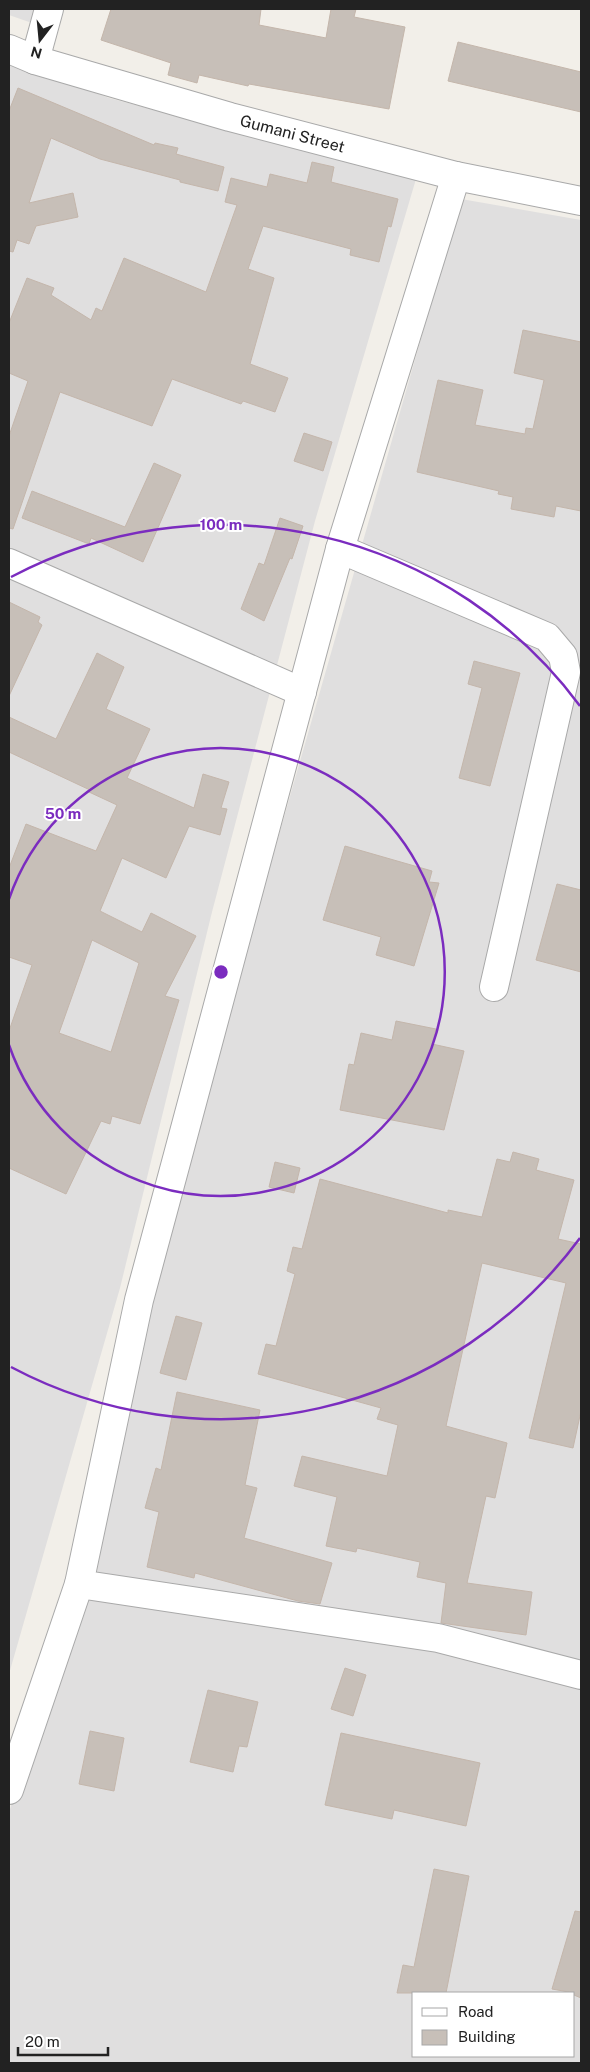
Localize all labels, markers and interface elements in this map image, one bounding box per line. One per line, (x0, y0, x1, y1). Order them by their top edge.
north arrow (15, 15, 65, 65)
text: N (29, 43, 44, 62)
street label: Gumani Street (238, 111, 347, 157)
text: 100 m (200, 516, 242, 533)
text: 50 m (45, 805, 81, 822)
centre of rings (212, 963, 230, 981)
legend (412, 1992, 575, 2057)
text: Road (458, 2003, 494, 2020)
scale bar (18, 2024, 108, 2056)
text: Building (458, 2028, 516, 2045)
text: 20 m (25, 2033, 60, 2050)

